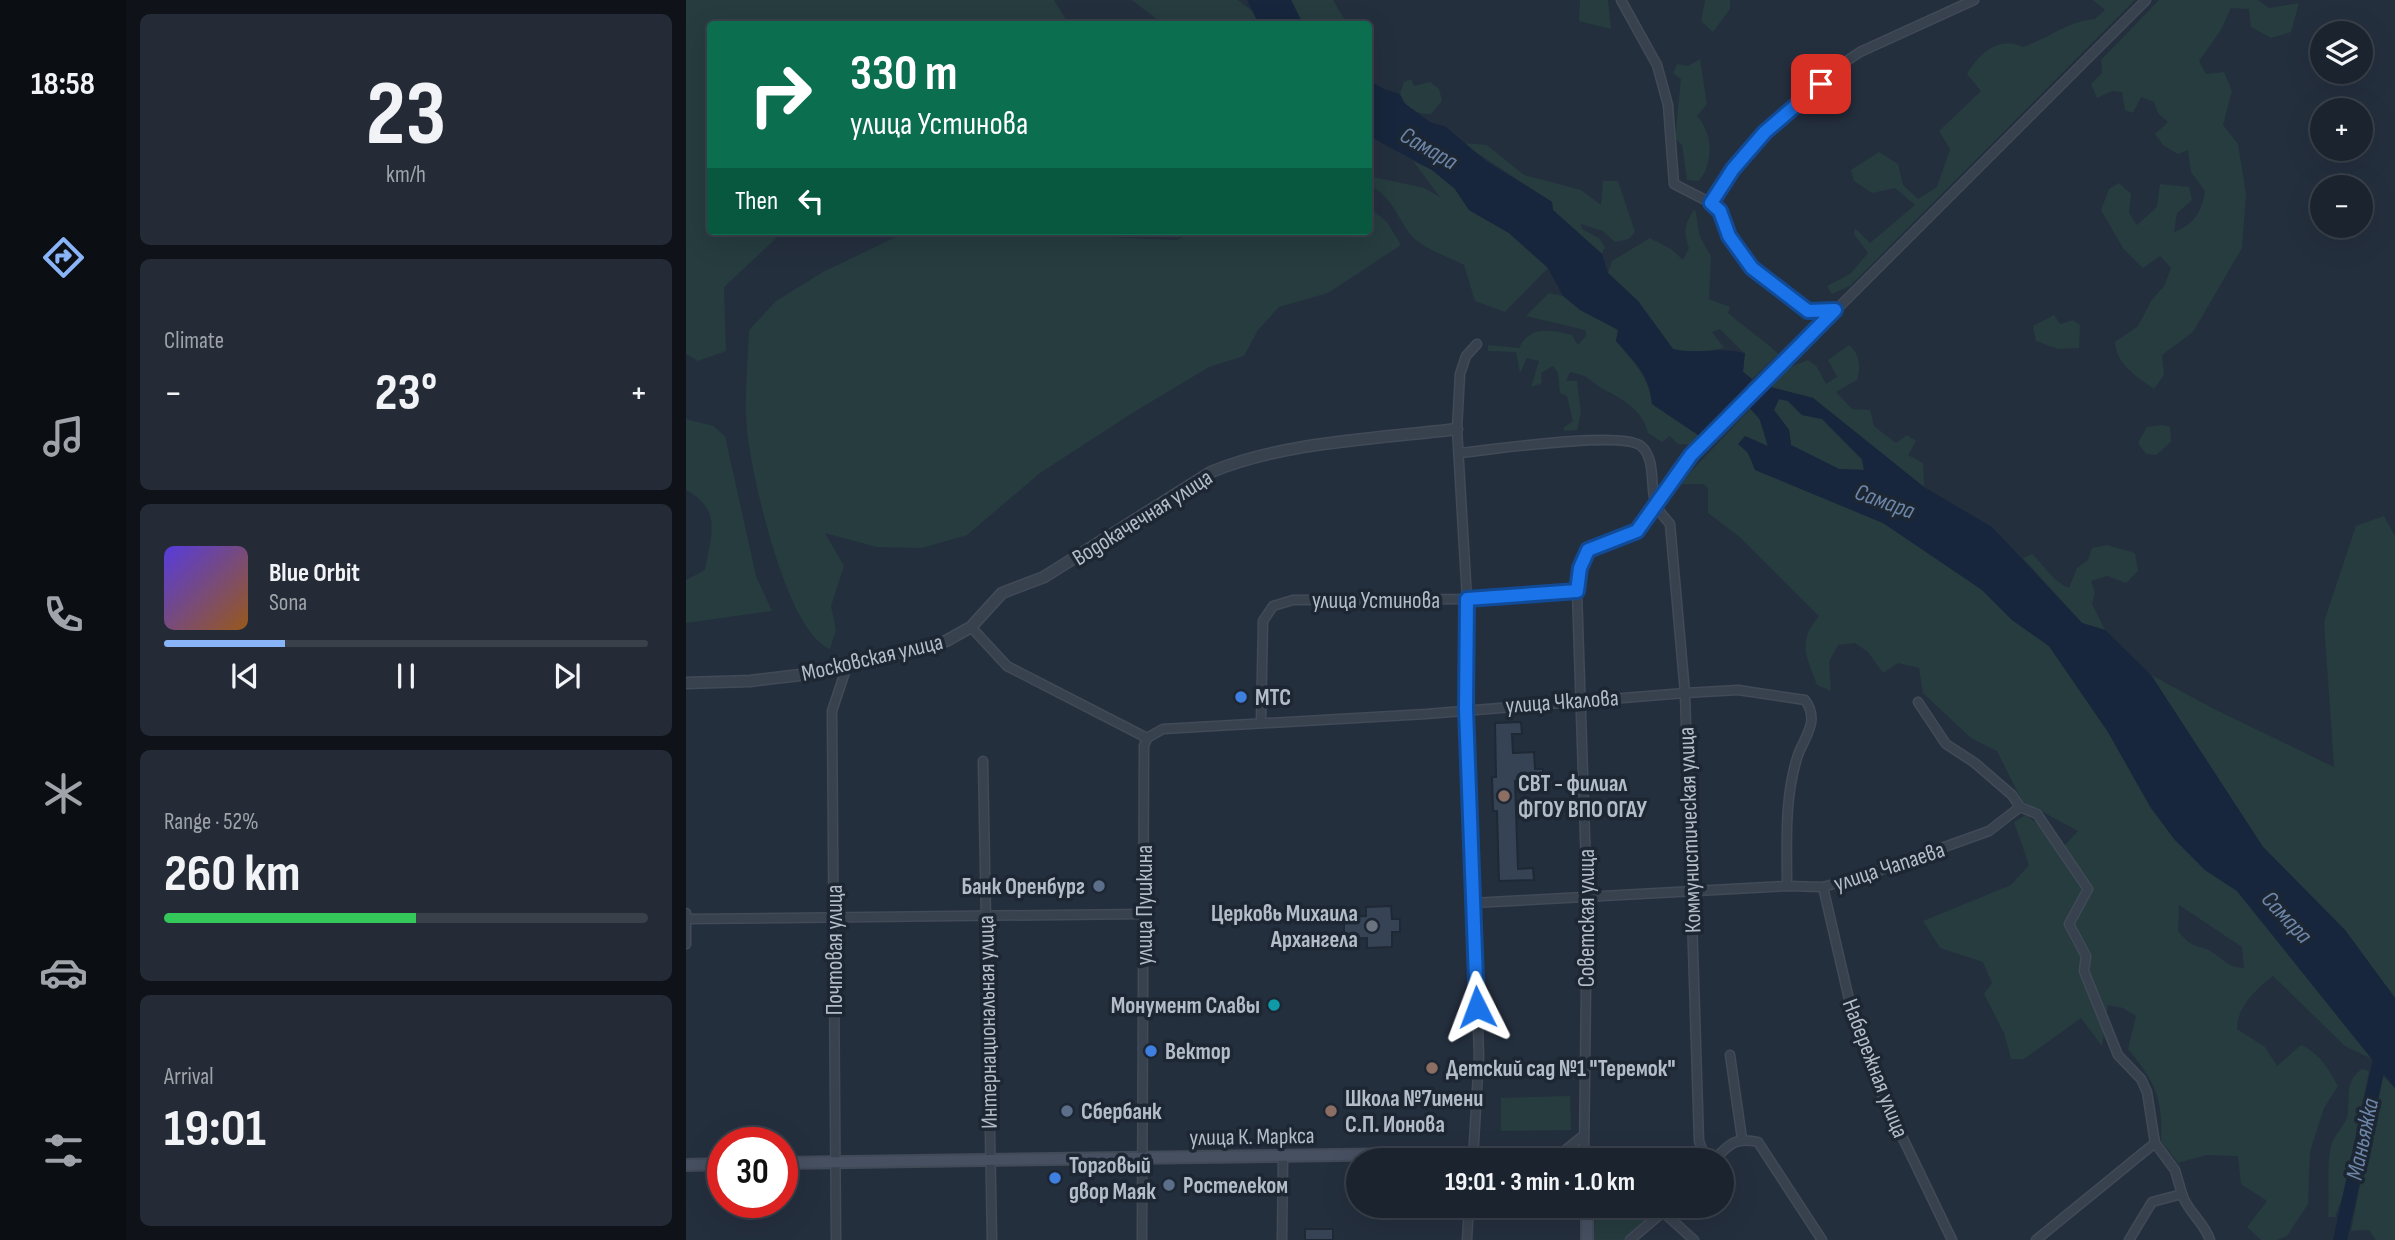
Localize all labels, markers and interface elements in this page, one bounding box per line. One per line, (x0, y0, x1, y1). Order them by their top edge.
map controls (2310, 21, 2373, 238)
button: layers (2310, 21, 2373, 84)
text: 330 m (850, 45, 957, 104)
icon: right (735, 49, 826, 140)
pin (1791, 54, 1851, 114)
text: 23 (366, 61, 446, 170)
text: 18:58 (31, 65, 95, 104)
icon: arrive (1802, 65, 1840, 103)
button: + (2310, 98, 2373, 161)
text: улица Устинова (850, 105, 1028, 144)
water label: Самара (1395, 120, 1463, 177)
text: km/h (386, 161, 426, 189)
button: − (2310, 175, 2373, 238)
icon: left (792, 182, 830, 220)
text: Then (735, 186, 778, 217)
icon: directions (39, 233, 88, 282)
text: Climate (164, 327, 224, 355)
text: 23° (375, 362, 437, 425)
text: − (164, 371, 183, 416)
text: + (629, 371, 648, 416)
icon: music (39, 412, 88, 461)
street label: Водокачечная улица (1067, 464, 1218, 572)
water label: Самара (1851, 477, 1919, 526)
text: Blue Orbit (269, 558, 360, 589)
street label: улица Устинова (1312, 587, 1440, 615)
text: Sona (269, 589, 307, 617)
icon: phone (39, 590, 88, 639)
street label: Московская улица (799, 628, 946, 688)
icon: previous (226, 657, 264, 695)
icon: pause (387, 657, 425, 695)
icon: next (548, 657, 586, 695)
place label: МТС (1255, 684, 1291, 712)
street label: улица Чкалова (1505, 684, 1620, 720)
marker: МТС (1233, 689, 1249, 705)
street label: Коммунистическая улица (1672, 726, 1708, 934)
icon: climate (39, 769, 88, 818)
place label: СВТ - филиал ФГОУ ВПО ОГАУ (1518, 770, 1647, 824)
marker: СВТ - филиал ФГОУ ВПО ОГАУ (1496, 788, 1512, 804)
text: Range · 52% (164, 808, 259, 836)
street label: улица Чапаева (1830, 836, 1948, 898)
text: 260 km (164, 843, 301, 906)
street label: улица Пушкина (1131, 845, 1159, 965)
street label: Советская улица (1573, 849, 1601, 987)
place label: Банк Оренбург (962, 873, 1085, 901)
marker: Банк Оренбург (1091, 878, 1107, 894)
street label: Почтовая улица (821, 885, 849, 1015)
water label: Самара (2255, 885, 2318, 950)
place label: Церковь Михаила Архангела (1211, 900, 1358, 954)
street label: Интернациональная улица (972, 915, 1004, 1129)
marker: Церковь Михаила Архангела (1364, 918, 1380, 934)
icon: car (39, 948, 88, 997)
position arrow (1440, 970, 1514, 1044)
place label: Монумент Славы (1111, 992, 1260, 1020)
street label: Набережная улица (1836, 995, 1914, 1142)
marker: Монумент Славы (1266, 997, 1282, 1013)
place label: Вектор (1165, 1038, 1231, 1066)
marker: Вектор (1143, 1043, 1159, 1059)
place label: Детский сад №1 "Теремок" (1446, 1055, 1675, 1083)
marker: Детский сад №1 "Теремок" (1424, 1060, 1440, 1076)
text: Arrival (164, 1063, 213, 1091)
place label: Школа №7имени С.П. Ионова (1345, 1085, 1483, 1139)
water label: Маньяжка (2340, 1095, 2385, 1183)
text: 19:01 (164, 1098, 266, 1161)
place label: Сбербанк (1081, 1098, 1162, 1126)
marker: Сбербанк (1059, 1103, 1075, 1119)
marker: Школа №7имени С.П. Ионова (1323, 1103, 1339, 1119)
street label: улица К. Маркса (1189, 1122, 1315, 1152)
icon: filters (39, 1126, 88, 1175)
speed limit sign: 30 (707, 1127, 798, 1218)
place label: Торговый двор Маяк (1069, 1152, 1156, 1206)
text: 19:01 · 3 min · 1.0 km (1445, 1167, 1635, 1198)
marker: Торговый двор Маяк (1047, 1170, 1063, 1186)
place label: Ростелеком (1183, 1172, 1288, 1200)
marker: Ростелеком (1161, 1177, 1177, 1193)

